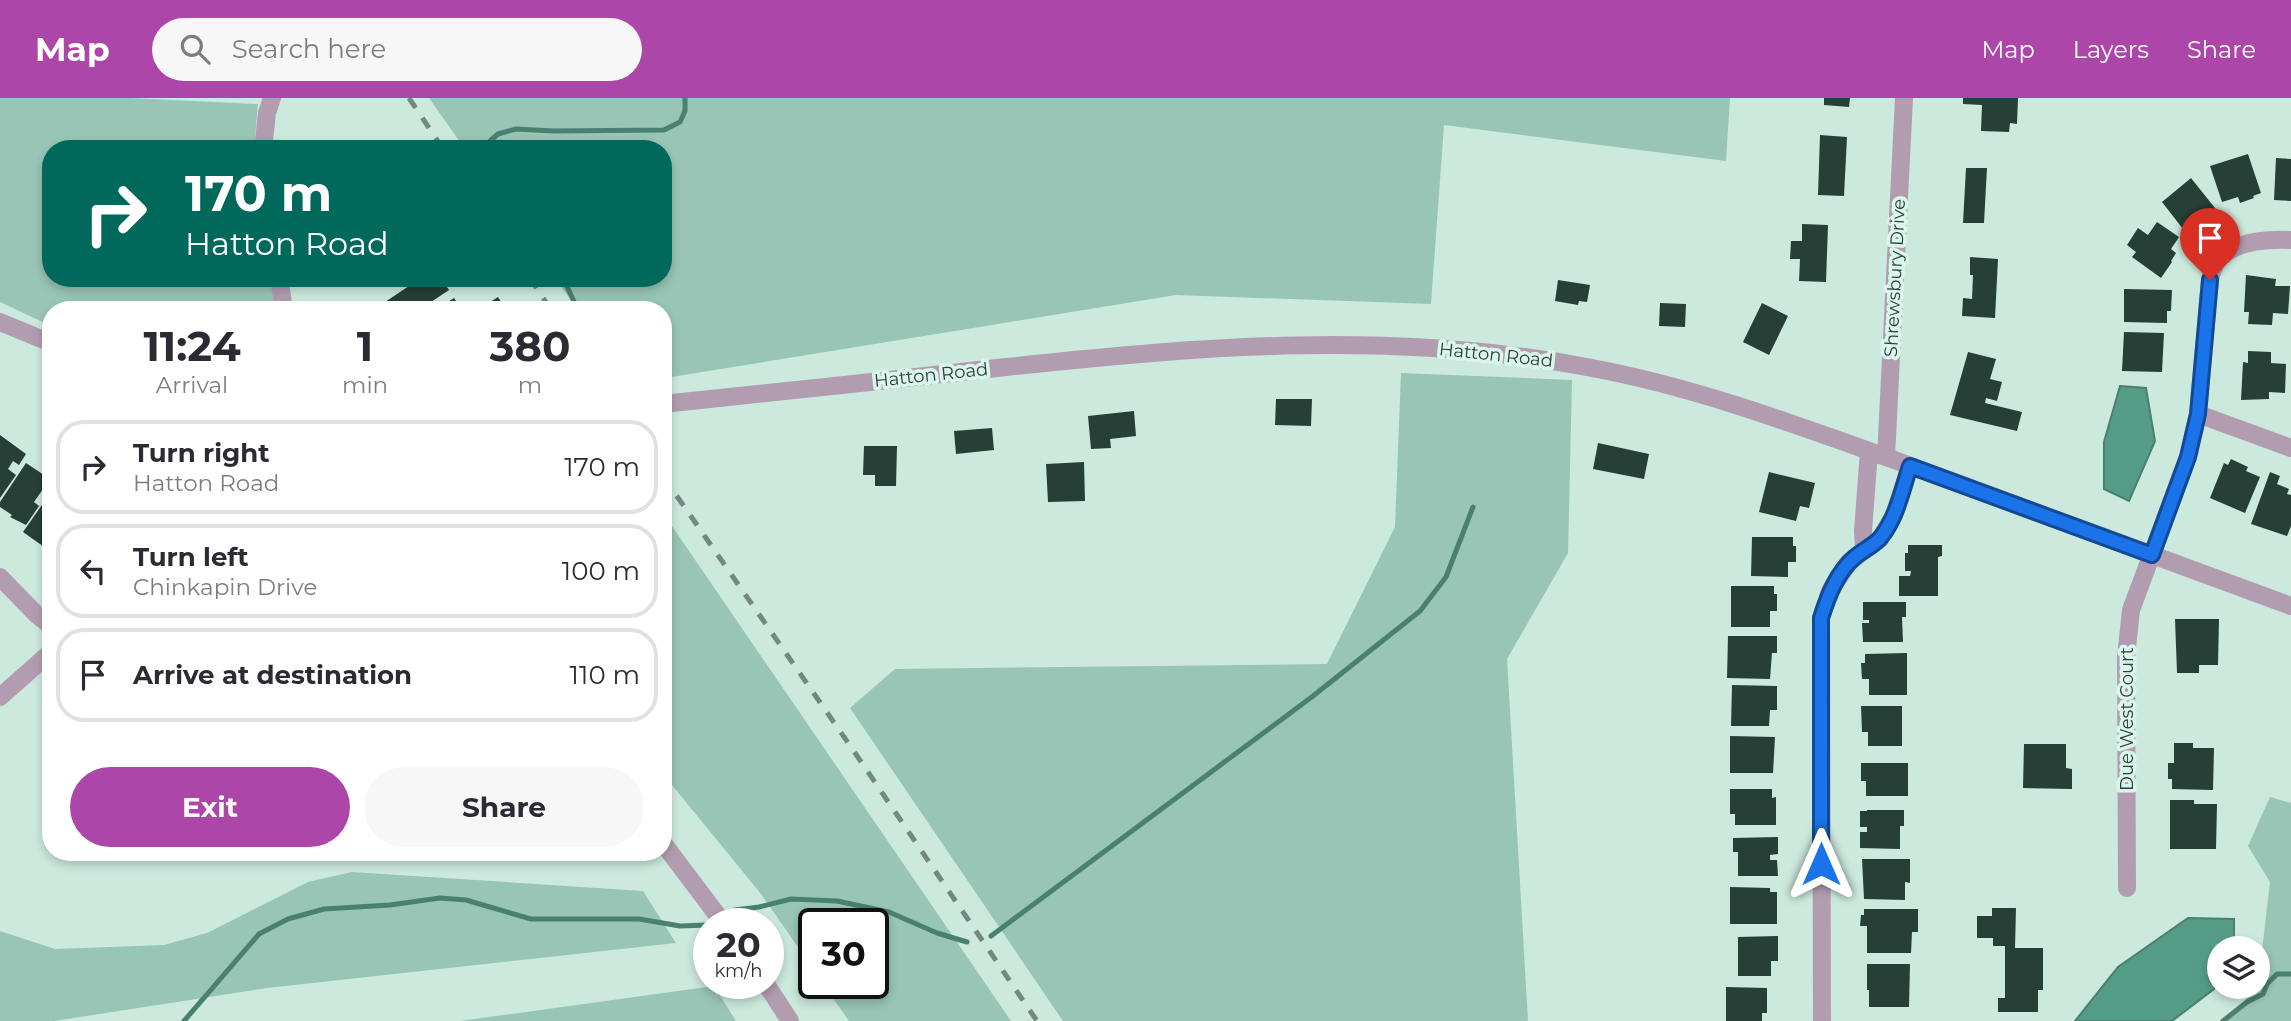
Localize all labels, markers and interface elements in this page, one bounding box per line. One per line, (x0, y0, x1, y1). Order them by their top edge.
search box (152, 18, 642, 81)
text: Map (35, 29, 110, 69)
icon: search (176, 30, 214, 68)
text: Search here (232, 33, 386, 65)
text: Map (1981, 35, 2035, 64)
text: Layers (2073, 35, 2149, 64)
text: Share (2187, 35, 2256, 64)
text: 170 m (185, 164, 332, 223)
icon: right (70, 168, 161, 259)
street label: Shrewsbury Drive (1880, 198, 1910, 358)
pin (2180, 208, 2240, 280)
icon: arrive (2191, 219, 2229, 257)
text: Hatton Road (185, 224, 389, 263)
text: 11:24 (143, 320, 241, 372)
text: 1 (357, 320, 373, 372)
text: 380 (490, 320, 571, 372)
street label: Hatton Road (1438, 338, 1554, 372)
street label: Hatton Road (873, 358, 989, 392)
text: Arrival (156, 371, 228, 399)
text: min (342, 371, 388, 399)
text: m (518, 371, 542, 399)
text: Turn right (133, 437, 269, 469)
icon: right (74, 448, 112, 486)
text: 170 m (564, 451, 640, 483)
text: Hatton Road (133, 469, 279, 497)
text: Turn left (133, 541, 249, 573)
icon: left (74, 552, 112, 590)
text: 100 m (562, 555, 640, 587)
text: Chinkapin Drive (133, 573, 317, 601)
street label: Due West Court (2116, 647, 2138, 791)
icon: arrive (74, 656, 112, 694)
text: Arrive at destination (133, 659, 412, 691)
text: 110 m (570, 659, 640, 691)
button: Exit (70, 767, 350, 847)
button: Share (364, 767, 644, 847)
position arrow (1784, 827, 1858, 901)
speed limit sign: 30 (798, 908, 889, 999)
text: 20 (716, 923, 761, 966)
map controls (2207, 936, 2270, 999)
button: layers (2207, 936, 2270, 999)
text: km/h (714, 960, 763, 982)

